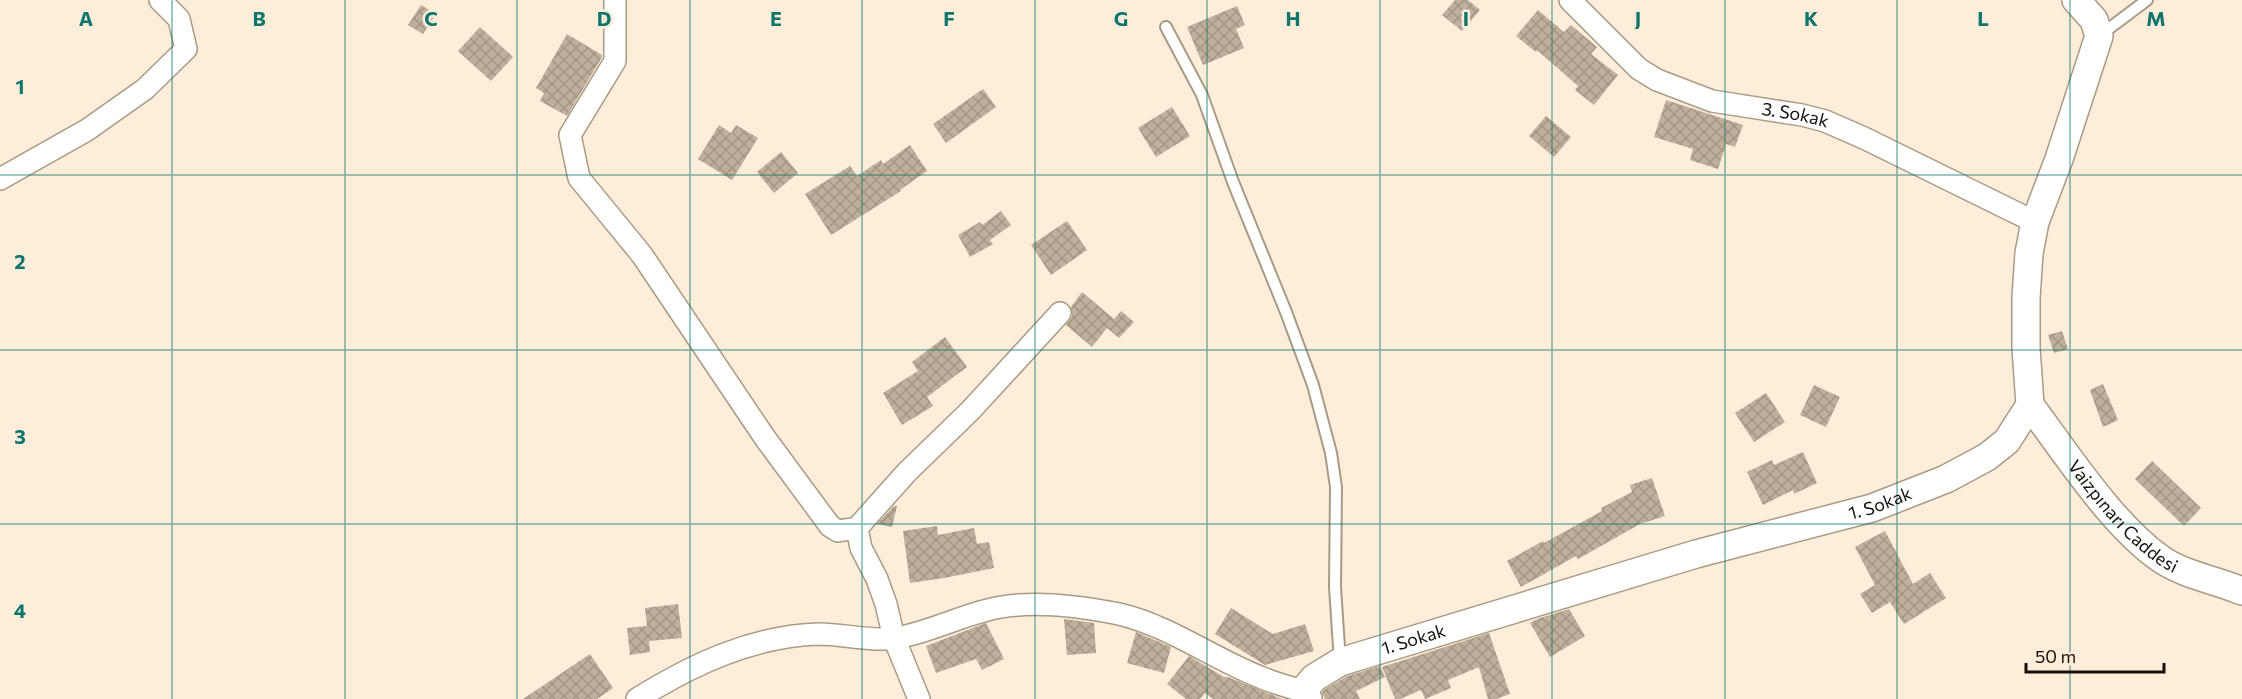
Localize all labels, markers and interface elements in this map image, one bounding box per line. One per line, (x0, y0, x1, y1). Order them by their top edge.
text: A (79, 6, 93, 30)
text: B (252, 6, 266, 30)
text: C (424, 6, 438, 30)
text: D (597, 6, 611, 30)
text: E (770, 6, 782, 30)
text: F (943, 6, 955, 30)
text: G (1114, 6, 1128, 30)
text: H (1286, 6, 1301, 30)
text: I (1463, 6, 1469, 30)
text: J (1635, 6, 1641, 30)
text: K (1804, 6, 1818, 30)
text: L (1977, 6, 1989, 30)
text: M (2146, 6, 2166, 30)
text: 1 (15, 74, 25, 98)
street label: 3. Sokak (1760, 97, 1832, 132)
text: 2 (14, 249, 26, 273)
text: 3 (14, 424, 26, 448)
street label: Vaizpınarı Caddesi (2064, 455, 2182, 577)
street label: 1. Sokak (1846, 481, 1915, 524)
text: 4 (14, 598, 26, 622)
street label: 1. Sokak (1379, 619, 1448, 659)
scale bar (2026, 636, 2164, 674)
text: 50 m (2035, 645, 2076, 667)

